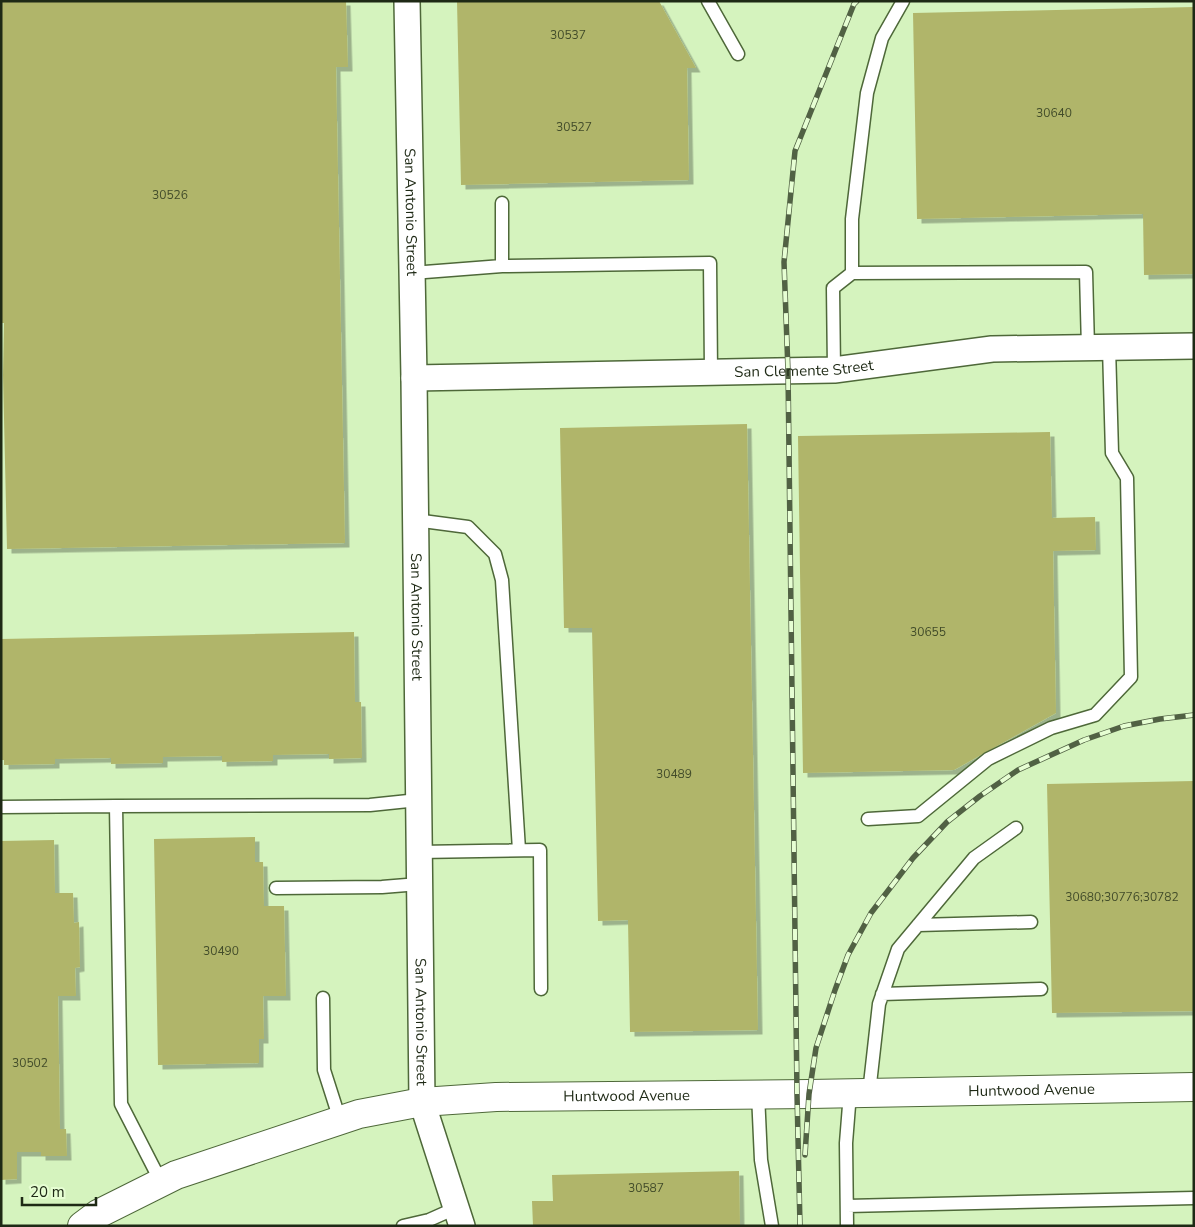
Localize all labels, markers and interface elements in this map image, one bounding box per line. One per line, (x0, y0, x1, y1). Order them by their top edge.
house number: 30537 (550, 27, 586, 43)
house number: 30640 (1036, 105, 1072, 121)
house number: 30527 (556, 119, 592, 135)
street label: San Antonio Street (400, 148, 422, 277)
house number: 30526 (152, 187, 188, 203)
street label: San Clemente Street (734, 355, 875, 382)
street label: San Antonio Street (406, 553, 427, 682)
house number: 30655 (910, 624, 946, 640)
house number: 30489 (656, 766, 692, 782)
house number: 30680;30776;30782 (1065, 889, 1179, 905)
house number: 30490 (203, 943, 239, 959)
street label: San Antonio Street (410, 958, 432, 1087)
house number: 30502 (12, 1055, 48, 1071)
street label: Huntwood Avenue (968, 1079, 1095, 1101)
street label: Huntwood Avenue (563, 1085, 690, 1106)
scale bar (22, 1174, 96, 1206)
house number: 30587 (628, 1180, 664, 1196)
text: 20 m (30, 1182, 65, 1202)

